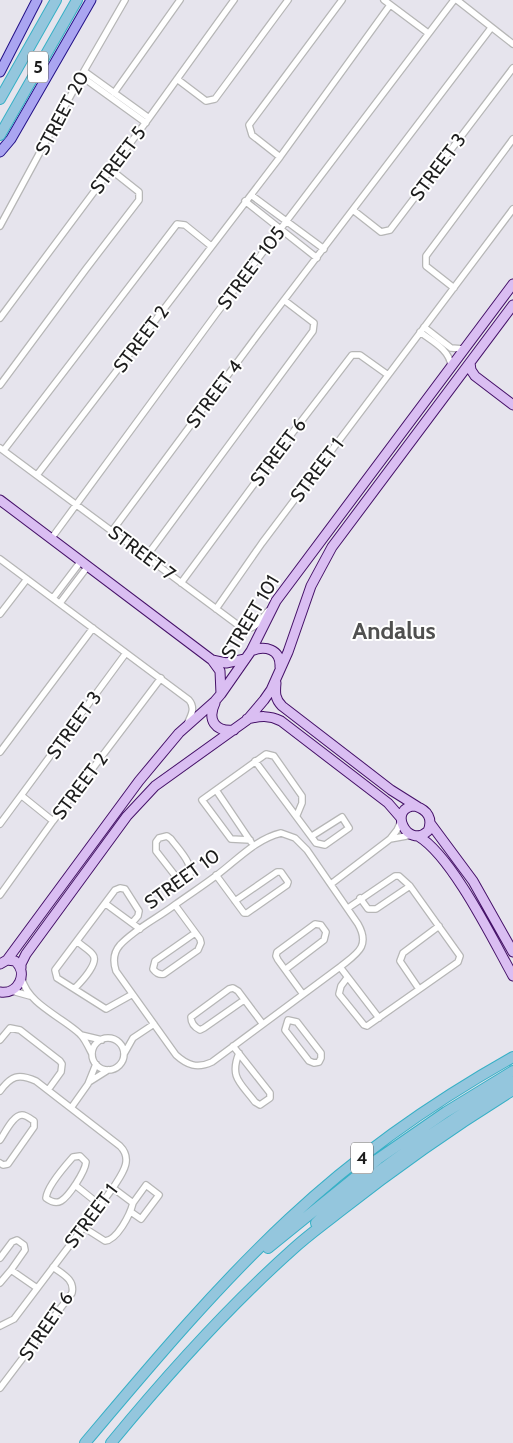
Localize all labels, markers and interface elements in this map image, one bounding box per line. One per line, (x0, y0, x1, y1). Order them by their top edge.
road number: 5 (28, 52, 48, 82)
street label: STREET 20 (30, 67, 94, 159)
street label: STREET 5 (85, 122, 151, 198)
street label: STREET 3 (405, 129, 471, 205)
street label: STREET 105 (212, 222, 290, 314)
street label: STREET 2 (108, 301, 174, 377)
street label: STREET 4 (181, 355, 247, 433)
street label: STREET 6 (245, 414, 311, 490)
street label: STREET 1 (285, 433, 349, 507)
street label: STREET 7 (104, 520, 180, 586)
street label: STREET 101 (216, 571, 284, 663)
district label: Andalus (352, 616, 436, 645)
street label: STREET 3 (42, 687, 106, 763)
street label: STREET 2 (47, 748, 113, 824)
street label: STREET 10 (140, 844, 224, 914)
road number: 4 (351, 1142, 373, 1174)
street label: STREET 1 (59, 1179, 123, 1253)
street label: STREET 6 (14, 1287, 78, 1365)

